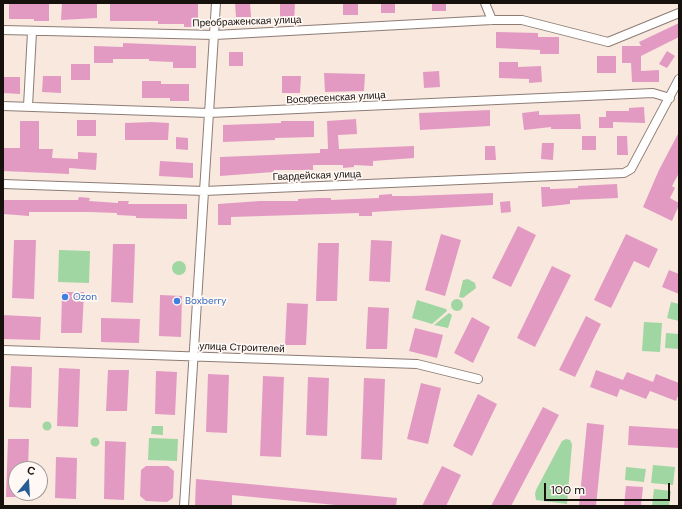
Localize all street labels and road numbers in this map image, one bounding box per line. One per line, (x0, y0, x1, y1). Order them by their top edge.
street label: Преображенская улица (192, 14, 302, 30)
street label: Воскресенская улица (286, 89, 386, 107)
street label: Гвардейская улица (272, 168, 362, 184)
street label: улица Строителей (199, 341, 285, 355)

